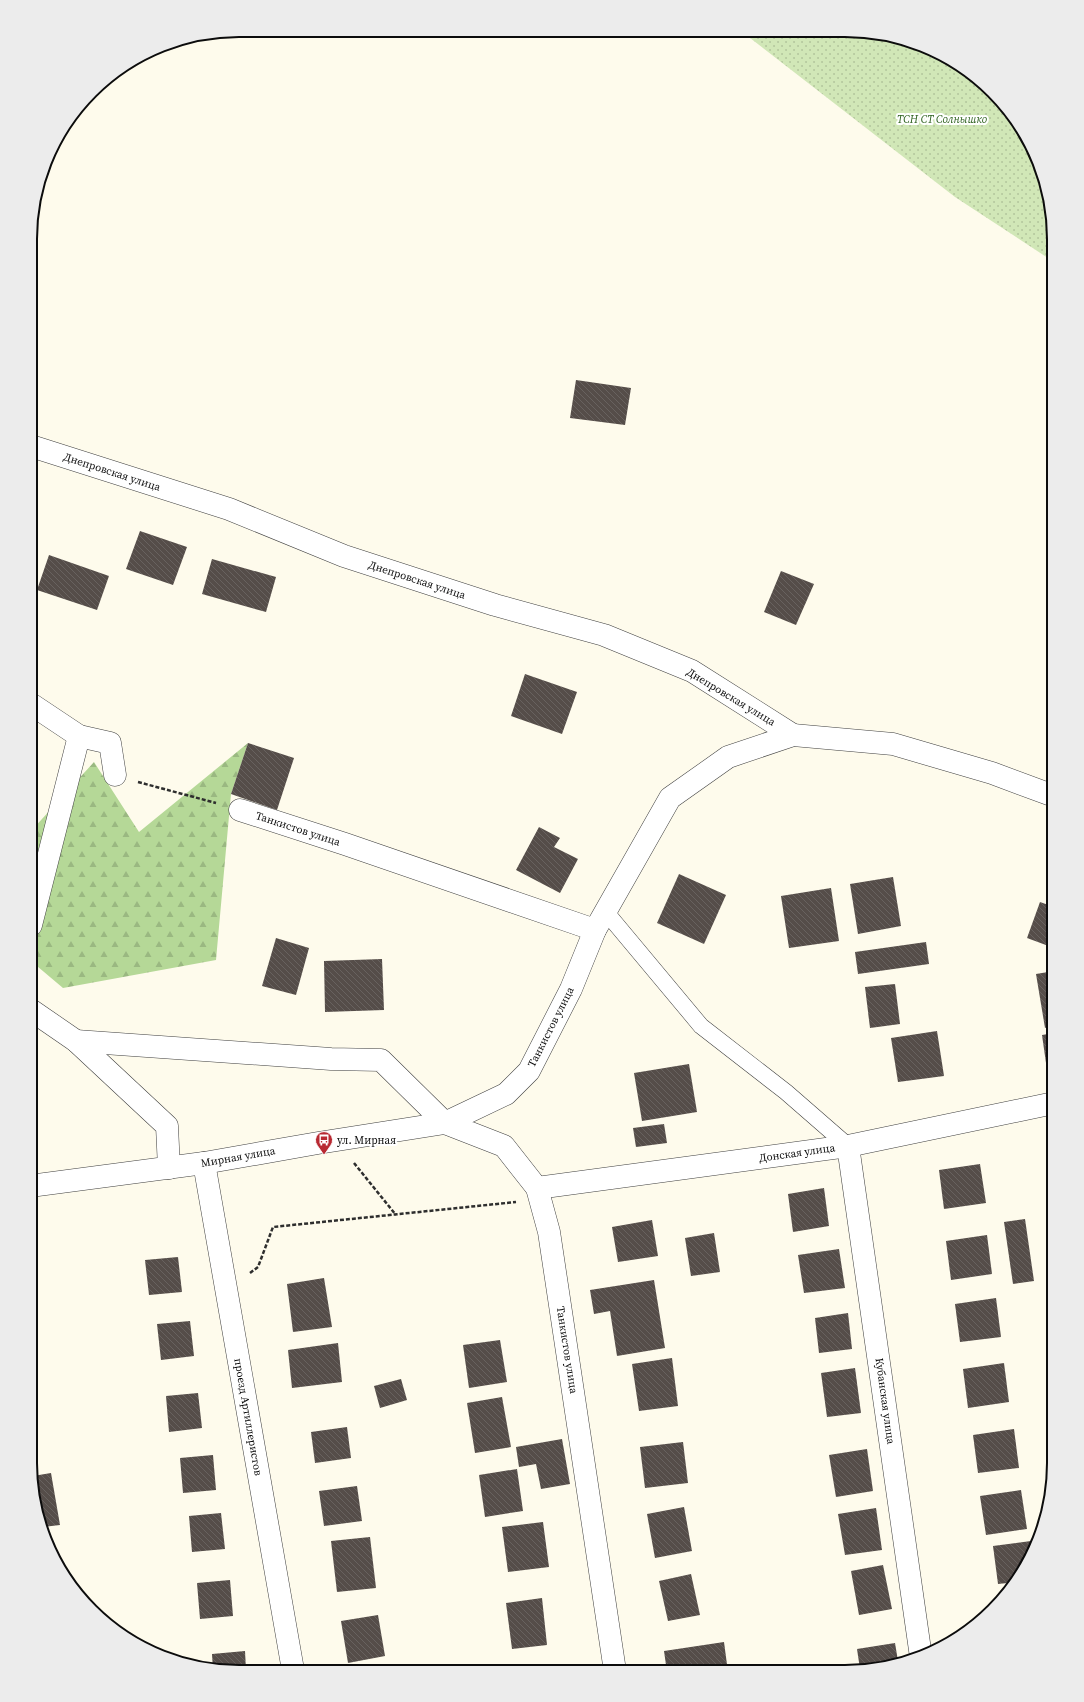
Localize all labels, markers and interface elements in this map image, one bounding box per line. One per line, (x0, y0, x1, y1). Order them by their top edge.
park label: ТСН СТ Солнышко (897, 112, 988, 127)
street label: Днепровская улица (62, 449, 163, 495)
street label: Днепровская улица (367, 557, 468, 603)
street label: Днепровская улица (684, 664, 779, 730)
street label: Танкистов улица (254, 808, 343, 850)
street label: Танкистов улица (524, 984, 578, 1070)
bus stop icon: ул. Мирная (314, 1130, 334, 1155)
place label: ул. Мирная (337, 1133, 396, 1148)
street label: Донская улица (758, 1140, 836, 1166)
street label: Мирная улица (200, 1143, 277, 1171)
street label: Танкистов улица (553, 1305, 581, 1395)
street label: проезд Артиллеристов (230, 1357, 266, 1477)
street label: Кубанская улица (872, 1357, 899, 1445)

